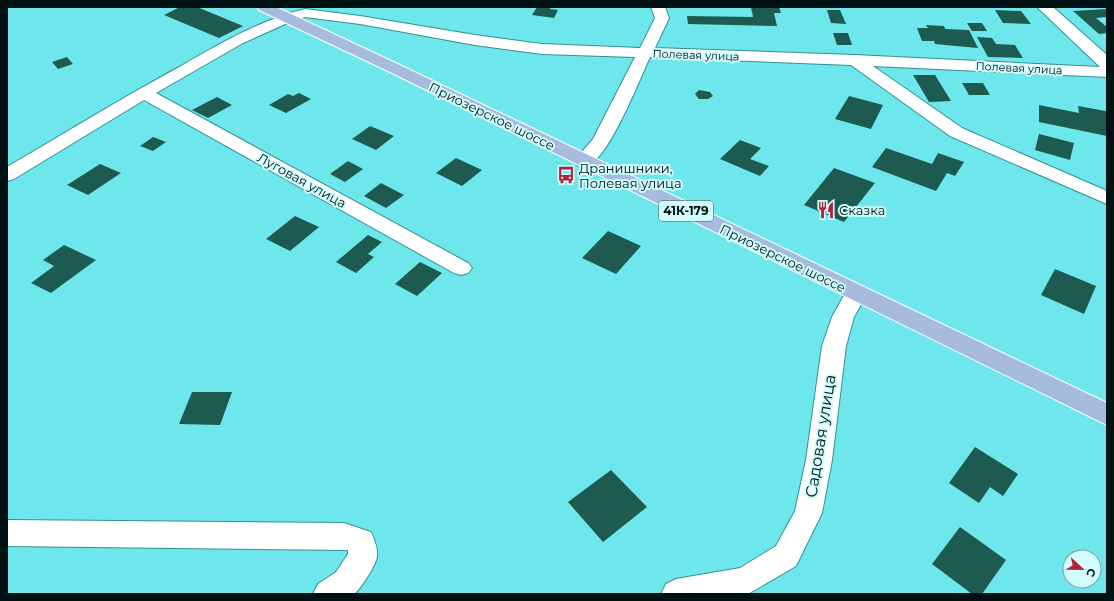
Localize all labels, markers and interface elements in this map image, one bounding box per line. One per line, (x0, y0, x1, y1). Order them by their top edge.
street label: Полевая улица (652, 46, 740, 64)
street label: Полевая улица (975, 59, 1063, 77)
street label: Приозерское шоссе (427, 79, 557, 153)
street label: Луговая улица (255, 149, 349, 211)
place label: Дранишники, Полевая улица (579, 160, 682, 191)
bus stop icon: Дранишники, Полевая улица (556, 165, 576, 185)
restaurant icon: Сказка (816, 200, 836, 220)
road number: 41К-179 (659, 201, 713, 221)
place label: Сказка (839, 202, 885, 218)
street label: Приозерское шоссе (718, 221, 848, 295)
street label: Садовая улица (801, 373, 840, 499)
north arrow (1062, 549, 1102, 589)
text: С (1083, 566, 1099, 579)

